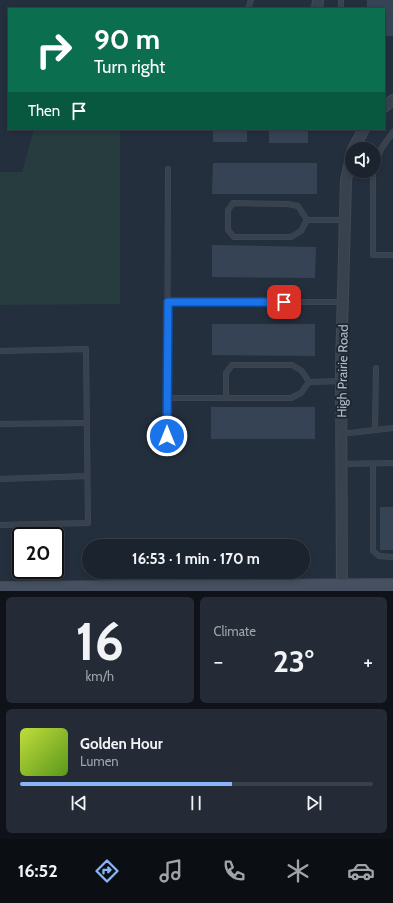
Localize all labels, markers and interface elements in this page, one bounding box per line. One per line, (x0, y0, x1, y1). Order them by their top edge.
text: 90 m (94, 22, 160, 56)
icon: right (28, 24, 80, 76)
text: Turn right (94, 56, 165, 78)
icon: arrive (68, 100, 90, 122)
text: Then (28, 102, 60, 120)
map controls (345, 142, 381, 178)
button: sound (345, 142, 381, 178)
pin (267, 285, 301, 319)
icon: arrive (273, 291, 295, 313)
street label: High Prairie Road (333, 324, 351, 418)
position arrow (146, 415, 188, 457)
speed limit sign: 20 (12, 527, 64, 579)
text: 16:53 · 1 min · 170 m (132, 550, 260, 568)
text: 16 (76, 610, 124, 673)
text: Climate (214, 623, 256, 639)
text: 23° (273, 643, 314, 680)
text: − (214, 648, 223, 675)
text: + (363, 648, 373, 675)
text: km/h (86, 668, 114, 684)
text: Golden Hour (80, 735, 163, 753)
text: Lumen (80, 753, 119, 769)
icon: previous (68, 792, 90, 814)
icon: pause (185, 792, 207, 814)
icon: next (303, 792, 325, 814)
icon: directions (93, 857, 121, 885)
icon: music (157, 857, 185, 885)
icon: phone (220, 857, 248, 885)
icon: climate (284, 857, 312, 885)
icon: car (347, 857, 375, 885)
text: 16:52 (18, 860, 58, 882)

